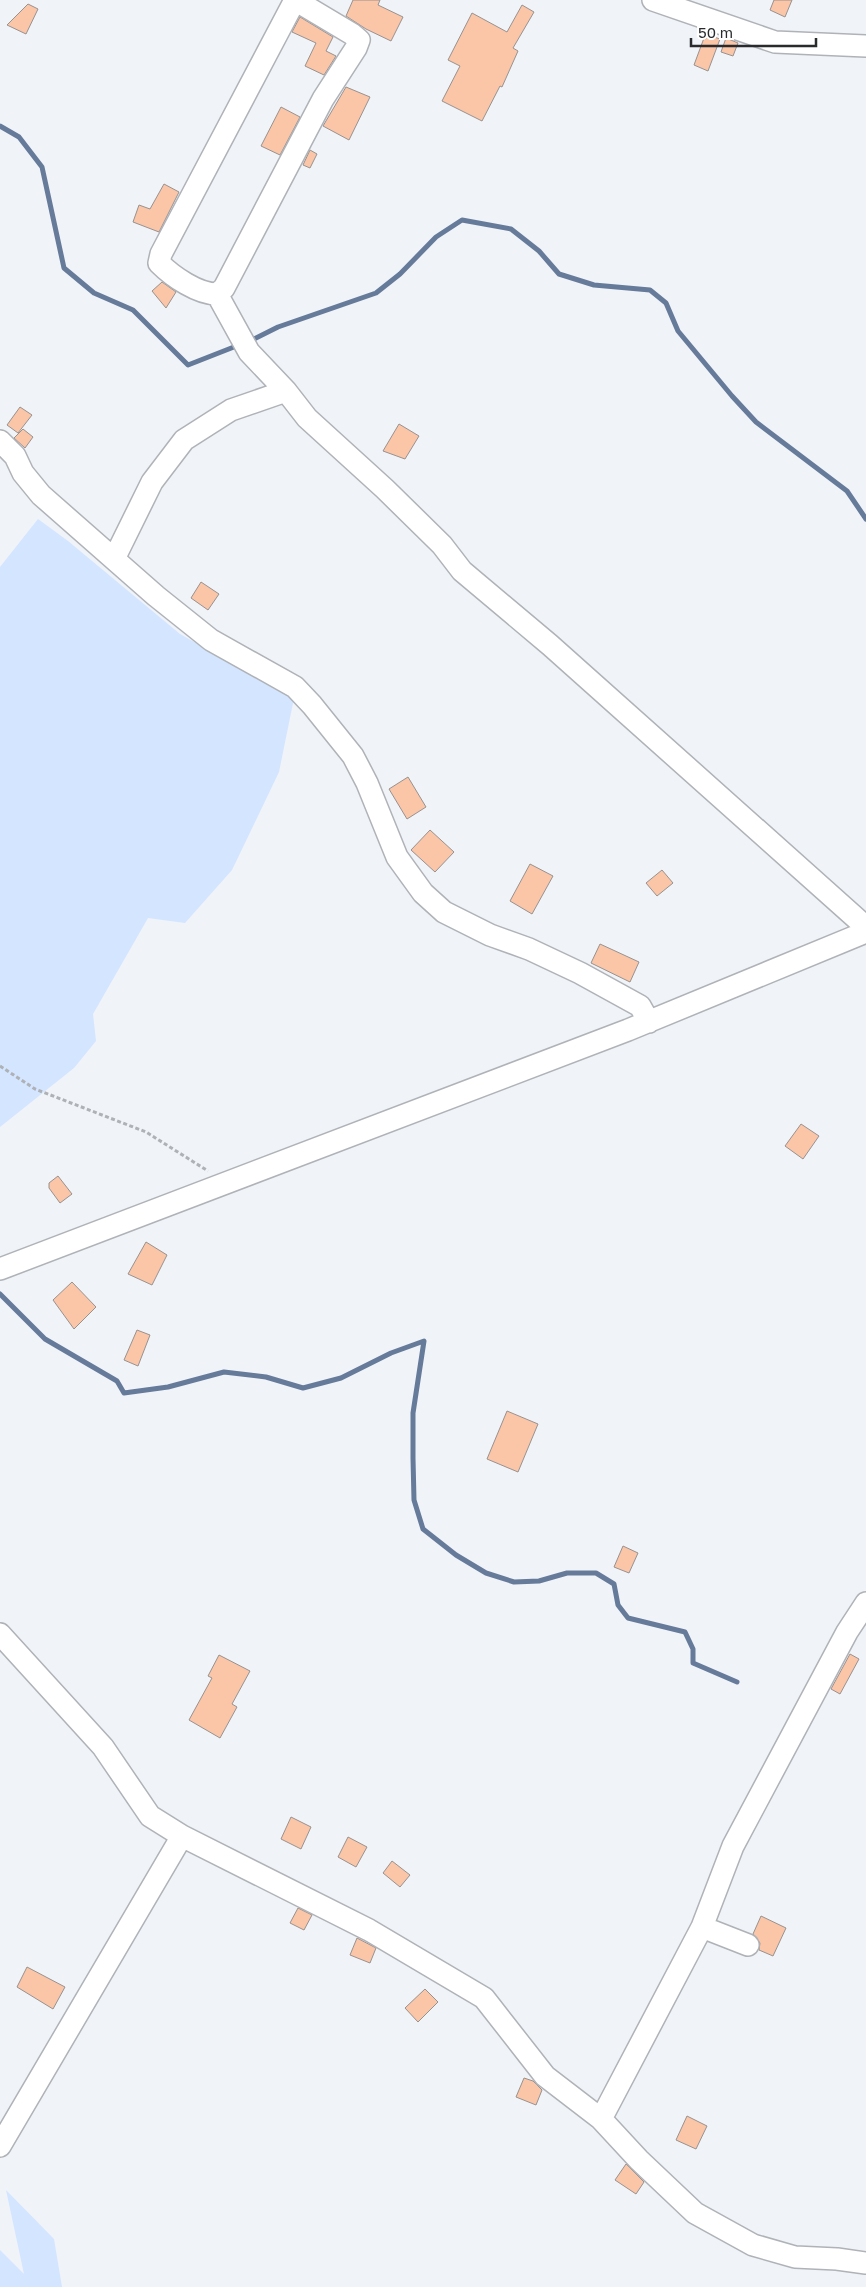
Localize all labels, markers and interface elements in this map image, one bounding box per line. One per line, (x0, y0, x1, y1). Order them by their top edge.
scale bar (691, 15, 816, 47)
text: 50 m (698, 23, 733, 41)

